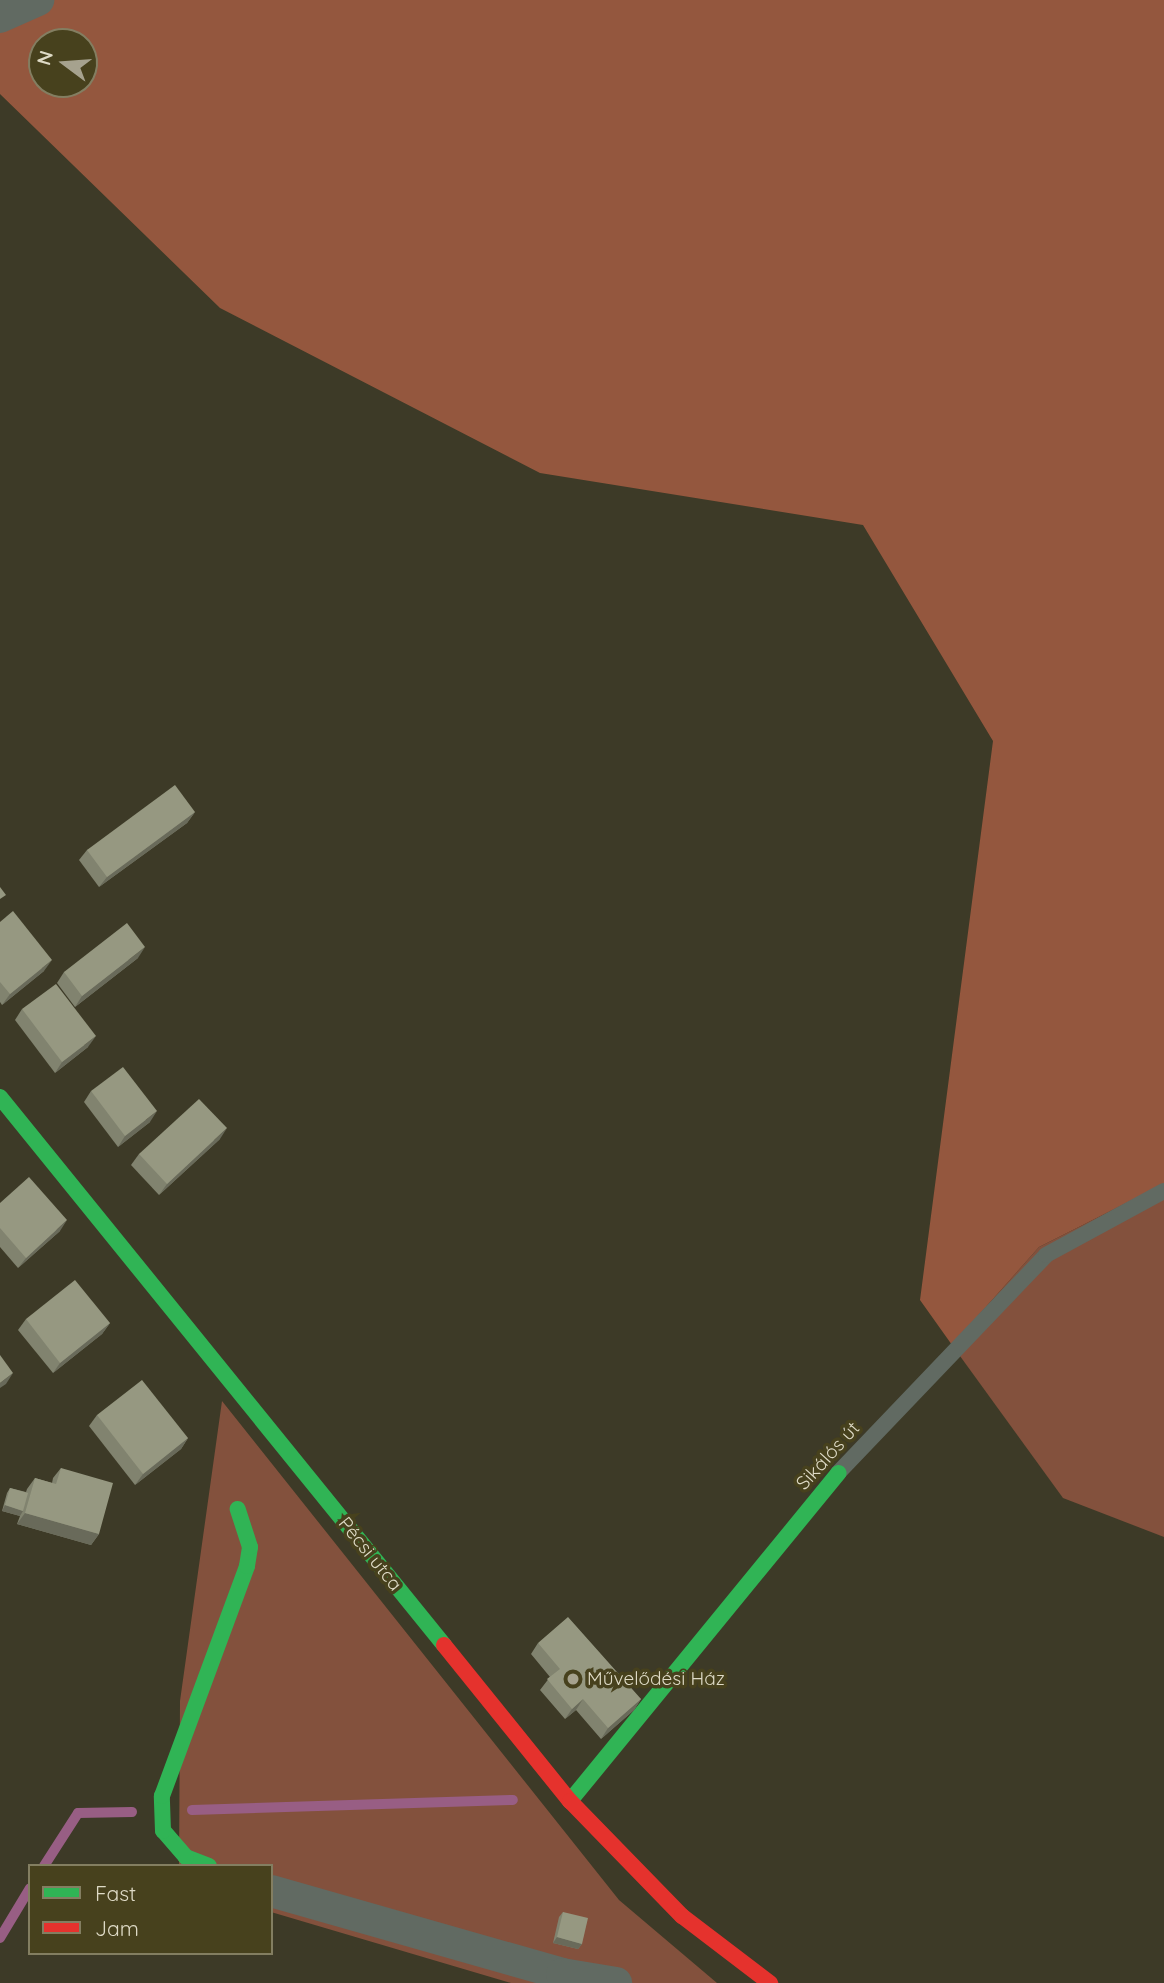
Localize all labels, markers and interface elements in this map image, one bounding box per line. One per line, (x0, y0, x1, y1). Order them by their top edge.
north arrow (28, 28, 98, 98)
text: N (31, 48, 58, 68)
street label: Sikálós út (792, 1417, 864, 1495)
street label: Pécsi utca (333, 1512, 407, 1596)
place label: Művelődési Ház (587, 1668, 725, 1690)
marker: Művelődési Ház (565, 1671, 581, 1687)
legend (28, 1864, 273, 1955)
text: Fast (95, 1880, 136, 1906)
text: Jam (95, 1915, 139, 1941)

